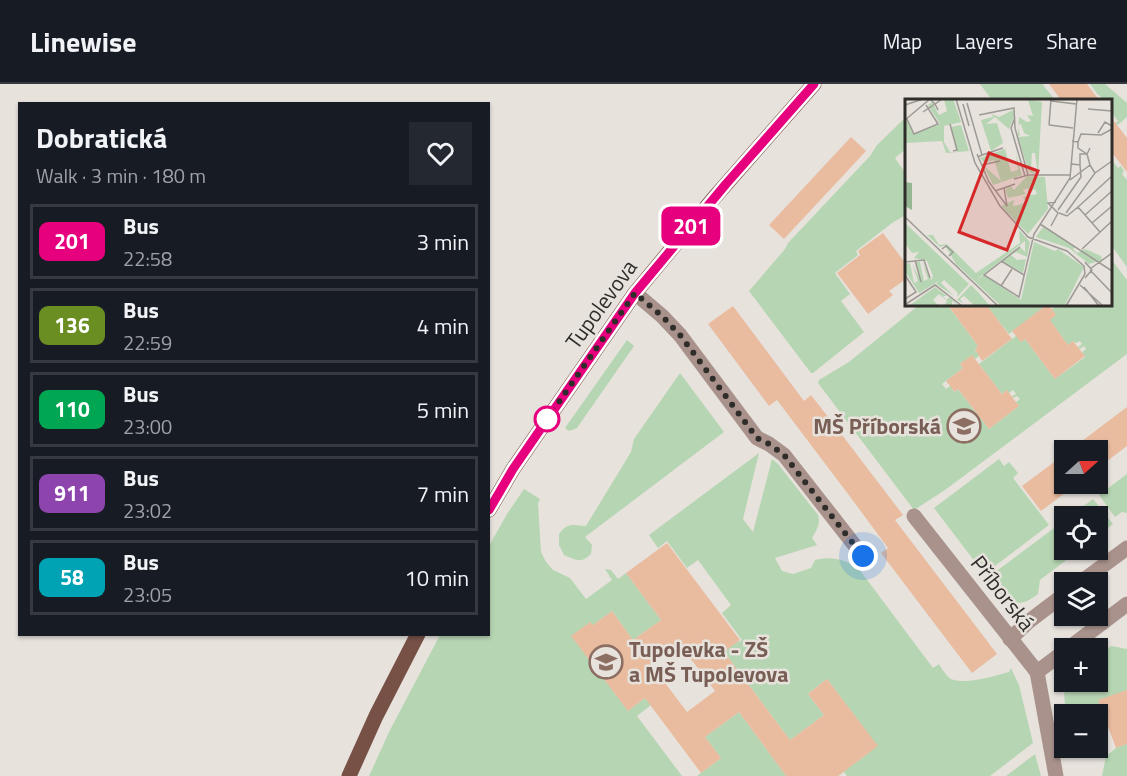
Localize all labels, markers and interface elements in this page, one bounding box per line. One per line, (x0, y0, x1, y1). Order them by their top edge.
text: Linewise (30, 20, 137, 63)
text: Map (883, 25, 922, 57)
text: Layers (955, 25, 1013, 57)
text: Share (1046, 25, 1097, 57)
inset map (905, 99, 1112, 306)
text: Dobratická (36, 116, 167, 159)
button: heart (409, 122, 472, 185)
text: Walk · 3 min · 180 m (36, 160, 206, 191)
line badge: 201 (656, 206, 726, 246)
text: Bus (123, 209, 159, 243)
text: 201 (673, 210, 709, 242)
text: 201 (54, 225, 90, 257)
text: 3 min (417, 225, 469, 259)
text: 22:58 (123, 243, 172, 274)
street label: Tupolevova (557, 252, 645, 356)
text: Bus (123, 293, 159, 327)
text: 136 (54, 309, 90, 341)
text: 4 min (417, 309, 469, 343)
text: 22:59 (123, 327, 172, 358)
text: Bus (123, 377, 159, 411)
text: 110 (54, 393, 90, 425)
text: 5 min (417, 393, 469, 427)
unlabelled marker (534, 406, 560, 432)
school or university icon: MŠ Příborská (946, 408, 982, 444)
place label: MŠ Příborská (813, 409, 941, 443)
text: 23:00 (123, 411, 172, 442)
north arrow (1054, 440, 1108, 494)
map controls (1054, 440, 1108, 758)
text: Bus (123, 461, 159, 495)
text: 911 (54, 477, 90, 509)
text: 7 min (417, 477, 469, 511)
text: 23:02 (123, 495, 172, 526)
button: locate (1054, 506, 1108, 560)
your location (848, 541, 878, 571)
text: Bus (123, 545, 159, 579)
street label: Příborská (962, 548, 1044, 638)
text: 58 (60, 561, 84, 593)
text: 10 min (404, 561, 469, 595)
button: layers (1054, 572, 1108, 626)
text: 23:05 (123, 579, 172, 610)
place label: Tupolevka - ZŠ a MŠ Tupolevova (629, 632, 788, 691)
button: + (1054, 638, 1108, 692)
school or university icon: Tupolevka - ZŠ a MŠ Tupolevova (588, 644, 624, 680)
button: − (1054, 704, 1108, 758)

